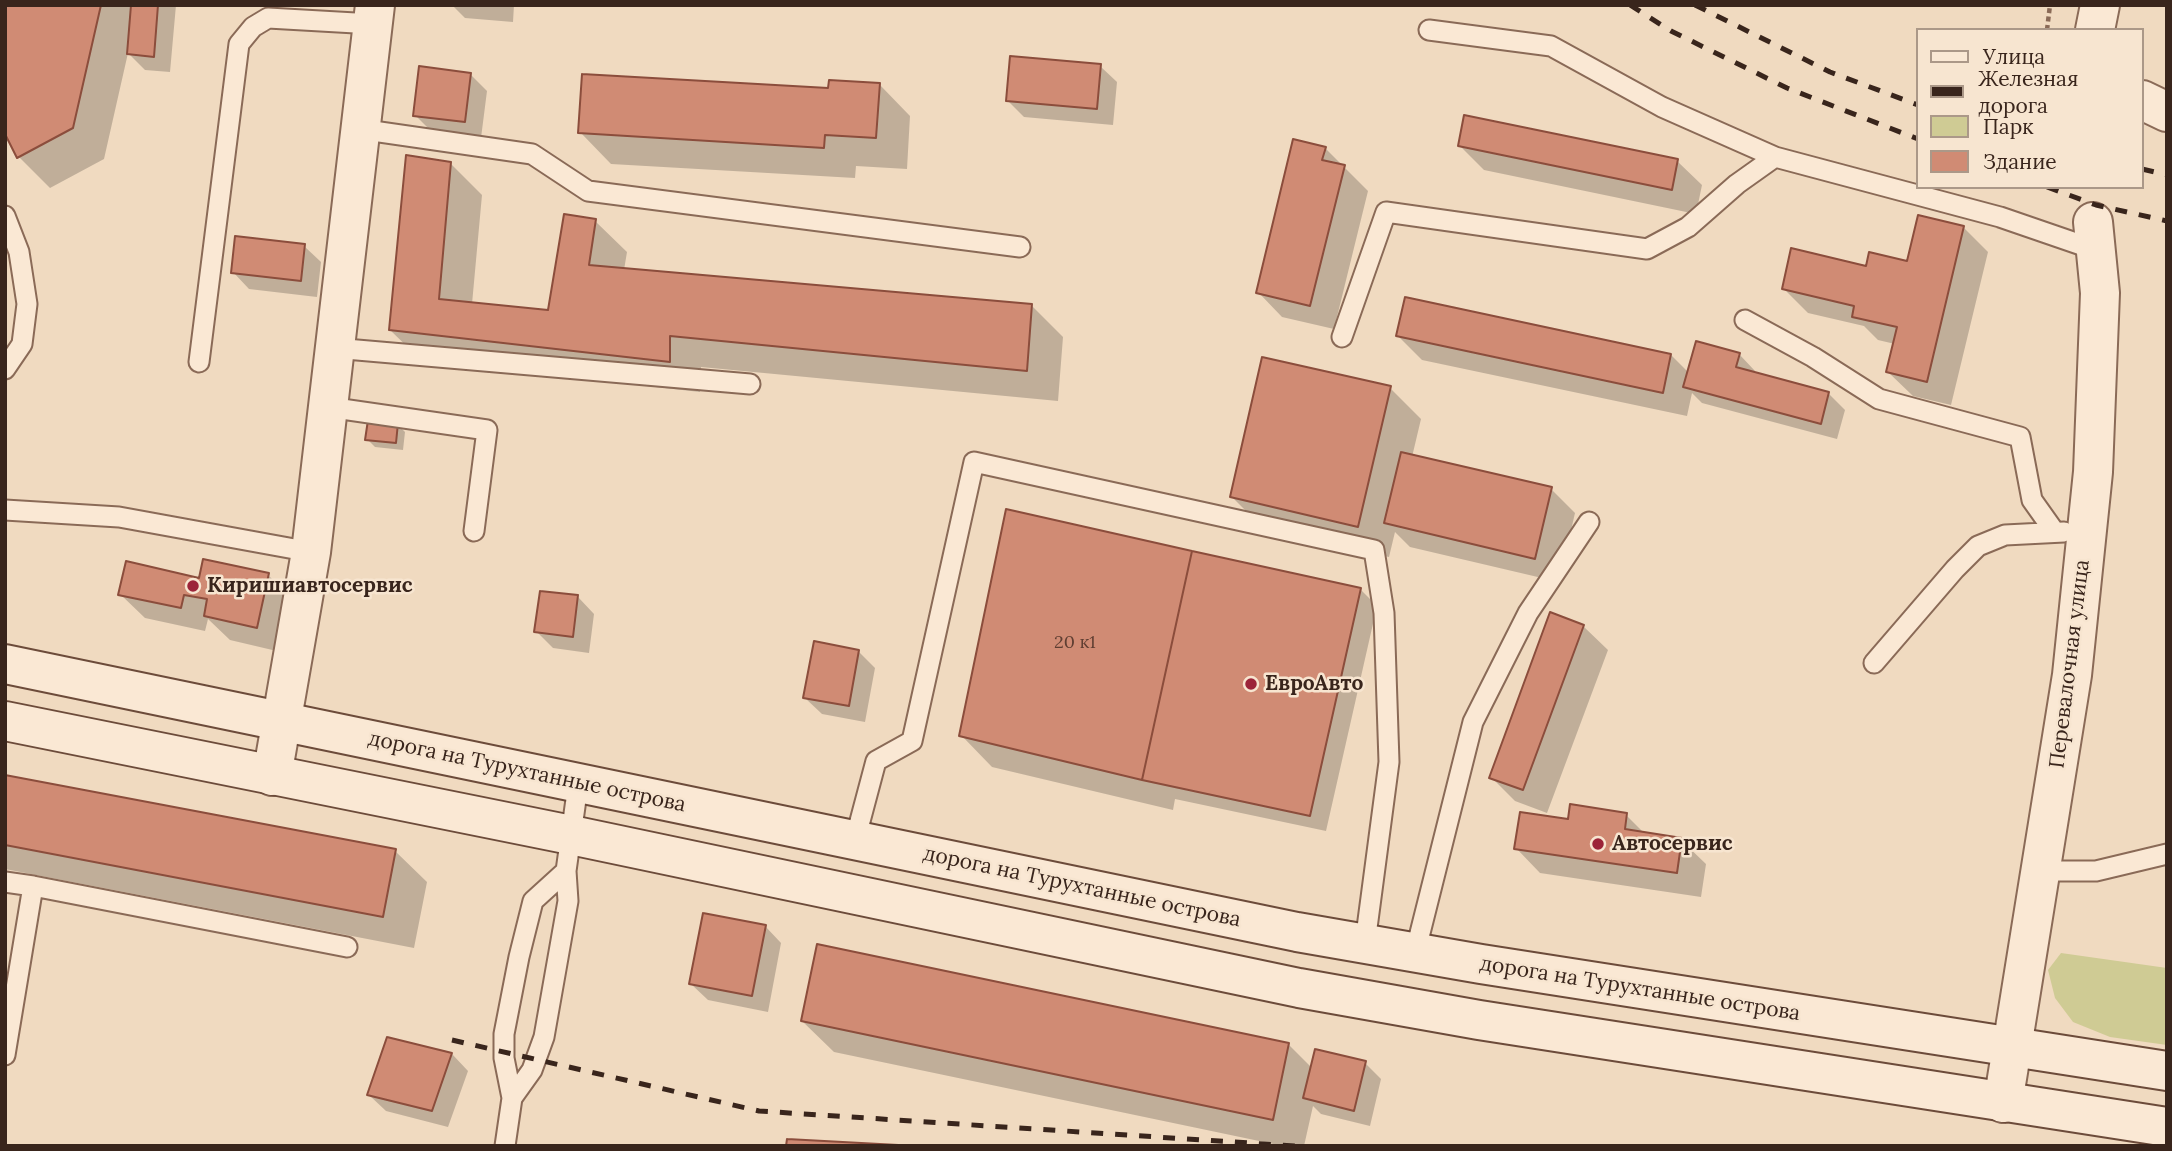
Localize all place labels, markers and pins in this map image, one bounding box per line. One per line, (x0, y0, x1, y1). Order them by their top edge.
place label: Киришиавтосервис (207, 573, 413, 599)
marker: Киришиавтосервис (185, 578, 201, 594)
place label: ЕвроАвто (1265, 671, 1363, 697)
marker: ЕвроАвто (1243, 676, 1259, 692)
place label: Автосервис (1612, 831, 1733, 857)
marker: Автосервис (1590, 836, 1606, 852)

